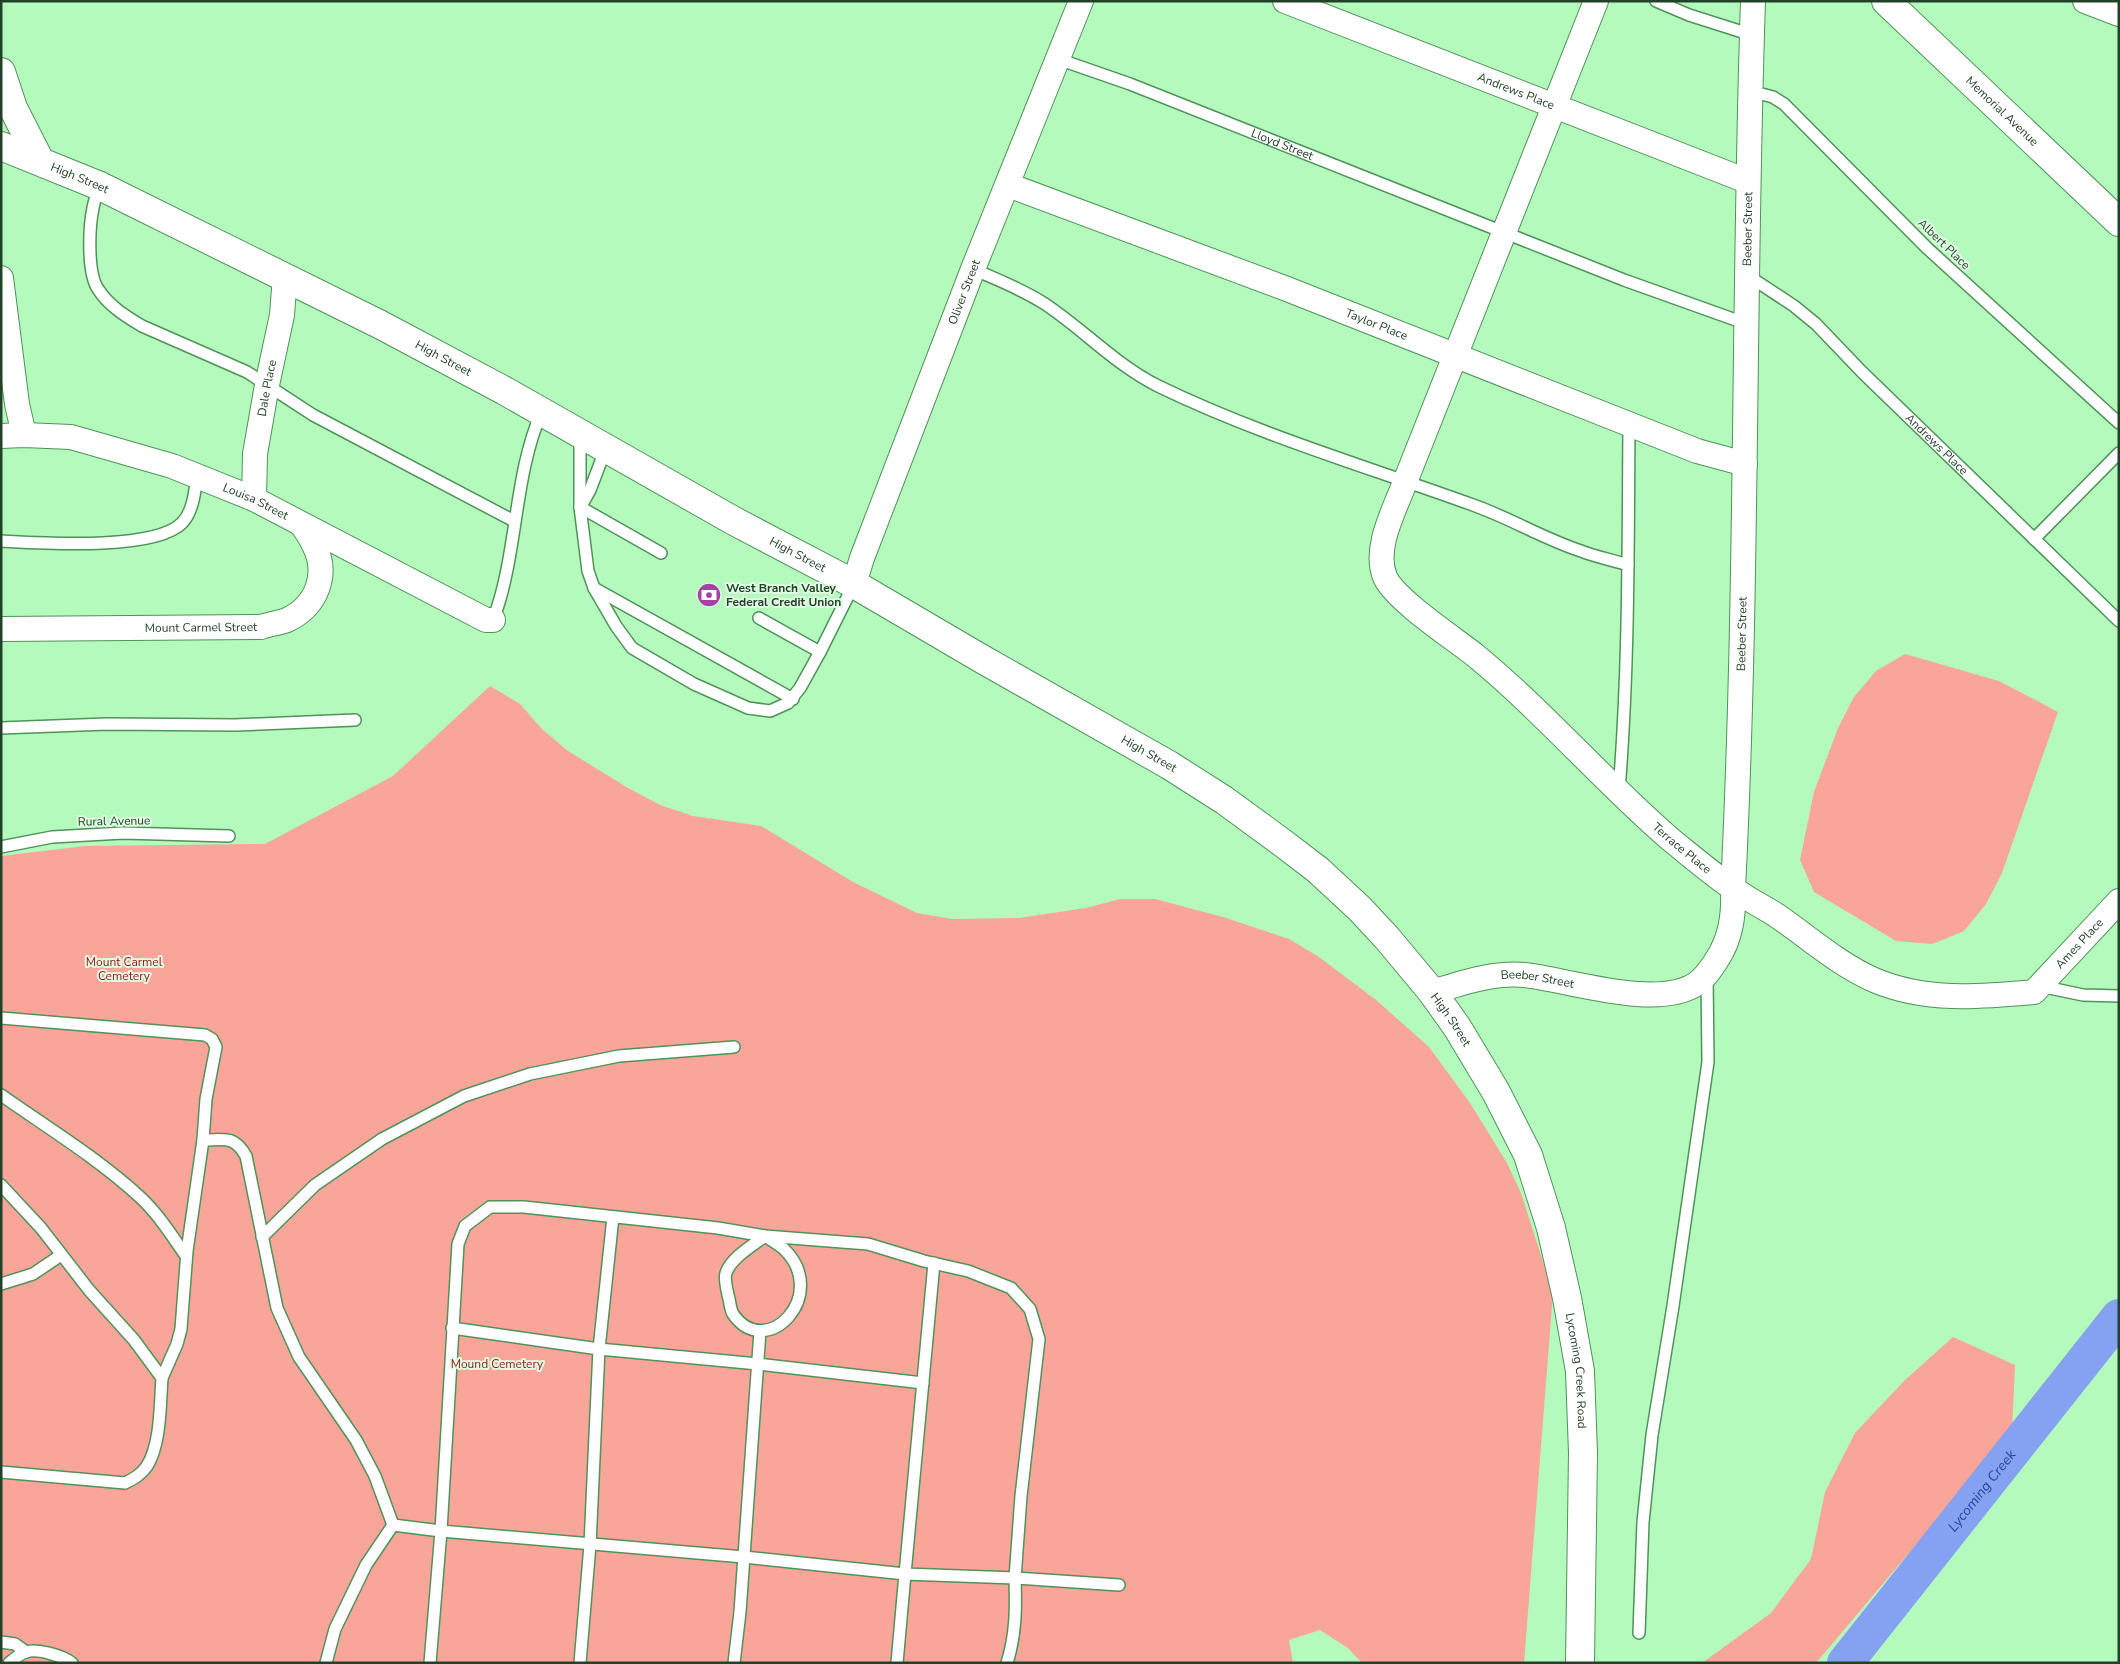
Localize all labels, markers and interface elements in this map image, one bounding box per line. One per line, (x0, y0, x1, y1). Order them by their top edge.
street label: Andrews Place (1475, 69, 1557, 113)
street label: Memorial Avenue (1962, 73, 2042, 149)
street label: Lloyd Street (1249, 125, 1316, 164)
street label: High Street (48, 159, 112, 198)
street label: Beeber Street (1739, 191, 1756, 266)
street label: Albert Place (1914, 215, 1974, 273)
street label: Oliver Street (944, 257, 984, 327)
street label: Taylor Place (1343, 305, 1410, 344)
street label: High Street (412, 337, 475, 380)
street label: Dale Place (254, 358, 280, 418)
street label: Andrews Place (1902, 410, 1971, 478)
street label: Louisa Street (220, 479, 292, 524)
street label: High Street (767, 533, 829, 576)
place label: West Branch Valley Federal Credit Union (726, 580, 841, 610)
bank icon: West Branch Valley Federal Credit Union (696, 582, 722, 608)
street label: Beeber Street (1733, 596, 1751, 671)
street label: Mount Carmel Street (145, 619, 258, 636)
street label: High Street (1118, 732, 1181, 776)
street label: Rural Avenue (77, 812, 151, 830)
street label: Terrace Place (1649, 819, 1715, 877)
street label: Ames Place (2052, 915, 2107, 972)
park label: Mount Carmel Cemetery (86, 954, 163, 984)
street label: Beeber Street (1500, 966, 1576, 992)
street label: High Street (1427, 989, 1475, 1050)
street label: Lycoming Creek Road (1562, 1312, 1590, 1429)
park label: Mound Cemetery (451, 1356, 544, 1372)
water label: Lycoming Creek (1943, 1445, 2021, 1535)

